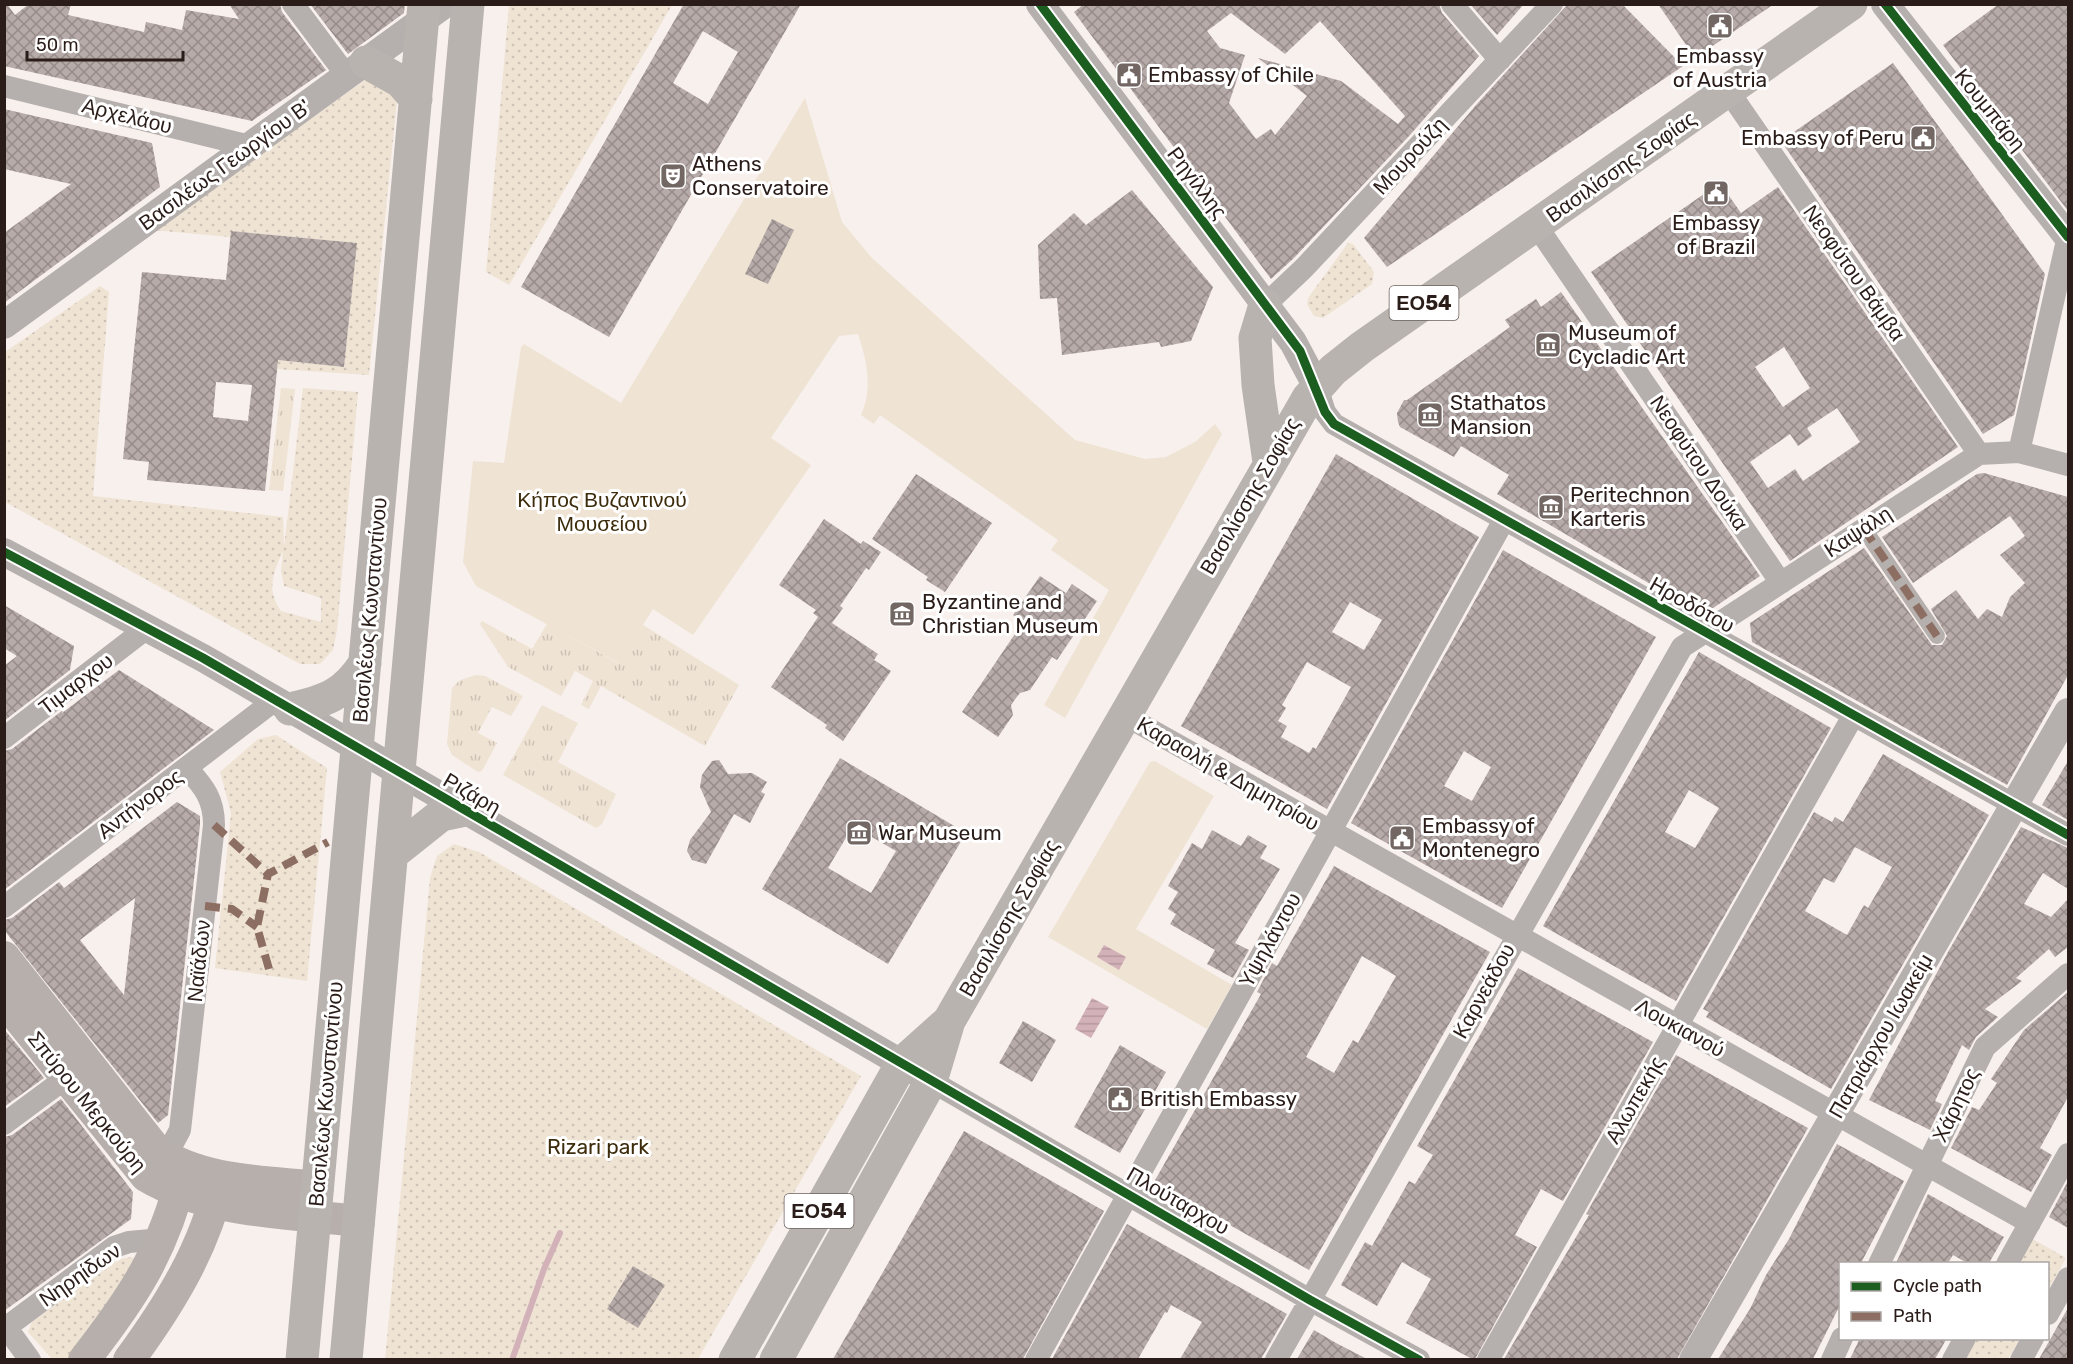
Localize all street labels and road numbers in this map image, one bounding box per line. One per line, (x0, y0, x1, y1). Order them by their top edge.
street label: Κουμπάρη (1950, 63, 2031, 156)
street label: Αρχελάου (80, 92, 175, 139)
street label: Βασιλέως Γεωργίου Β' (134, 94, 316, 235)
street label: Βασιλίσσης Σοφίας (1541, 106, 1700, 228)
street label: Μουρούζη (1368, 112, 1452, 199)
street label: Ρηγίλλης (1162, 142, 1233, 224)
street label: Νεοφύτου Βάμβα (1798, 200, 1911, 345)
road number: ΕΟ54 (1390, 286, 1458, 320)
street label: Νεοφύτου Δούκα (1645, 391, 1754, 535)
street label: Βασιλίσσης Σοφίας (1194, 413, 1305, 579)
street label: Βασιλέως Κωνσταντίνου (347, 496, 392, 724)
street label: Καψάλη (1819, 501, 1896, 563)
street label: Ηροδότου (1645, 571, 1739, 638)
street label: Τιμαρχου (34, 648, 118, 720)
street label: Καραολή & Δημητρίου (1133, 711, 1324, 836)
street label: Αντήνορος (92, 764, 187, 844)
street label: Ριζάρη (439, 767, 505, 820)
street label: Βασιλίσσης Σοφίας (953, 835, 1064, 1001)
street label: Υψηλάντου (1233, 888, 1306, 992)
street label: Ναϊάδων (182, 919, 215, 1003)
street label: Καρνεάδου (1447, 939, 1520, 1043)
street label: Πατριάρχου Ιωακείμ (1823, 949, 1938, 1123)
street label: Βασιλέως Κωνσταντίνου (303, 980, 348, 1208)
street label: Λουκιανού (1631, 993, 1729, 1062)
street label: Σπύρου Μερκούρη (23, 1026, 152, 1177)
street label: Αλωπεκής (1600, 1052, 1670, 1148)
street label: Χάρητος (1927, 1064, 1984, 1146)
street label: Πλούταρχου (1123, 1161, 1234, 1240)
road number: ΕΟ54 (784, 1194, 854, 1228)
street label: Νηρηίδων (34, 1237, 125, 1312)

